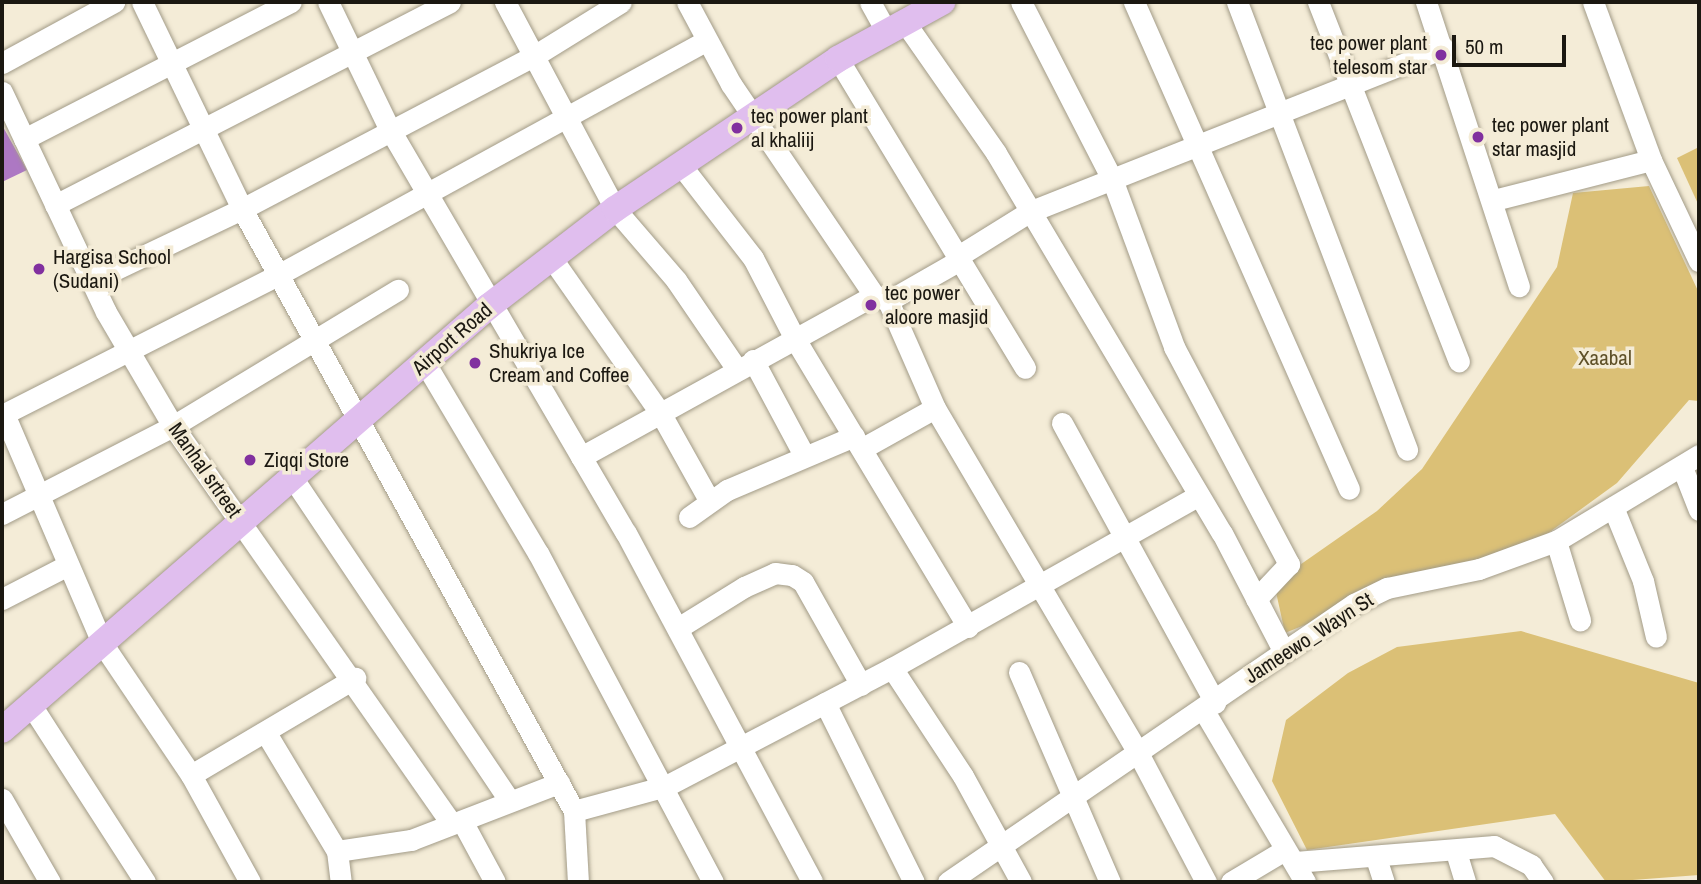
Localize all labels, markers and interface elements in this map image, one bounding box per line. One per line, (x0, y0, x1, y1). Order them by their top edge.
scale bar (1456, 21, 1570, 65)
place label: tec power plant telesom star (1310, 30, 1427, 80)
text: 50 m (1465, 32, 1503, 61)
marker: tec power plant telesom star (1433, 47, 1449, 63)
place label: tec power plant al khaliij (751, 103, 868, 153)
place label: tec power plant star masjid (1492, 112, 1609, 162)
marker: tec power plant al khaliij (729, 120, 745, 136)
marker: tec power plant star masjid (1470, 129, 1486, 145)
place label: Hargisa School (Sudani) (53, 244, 171, 294)
marker: Hargisa School (Sudani) (31, 261, 47, 277)
place label: tec power aloore masjid (885, 280, 988, 330)
street label: Airport Road (407, 297, 497, 381)
marker: tec power aloore masjid (863, 297, 879, 313)
place label: Shukriya Ice Cream and Coffee (489, 338, 629, 388)
park label: Xaabal (1578, 345, 1632, 371)
marker: Shukriya Ice Cream and Coffee (467, 355, 483, 371)
street label: Manhal srtreet (163, 418, 247, 522)
place label: Ziqqi Store (264, 447, 349, 473)
marker: Ziqqi Store (242, 452, 258, 468)
street label: Jameewo_Wayn St (1240, 587, 1378, 689)

